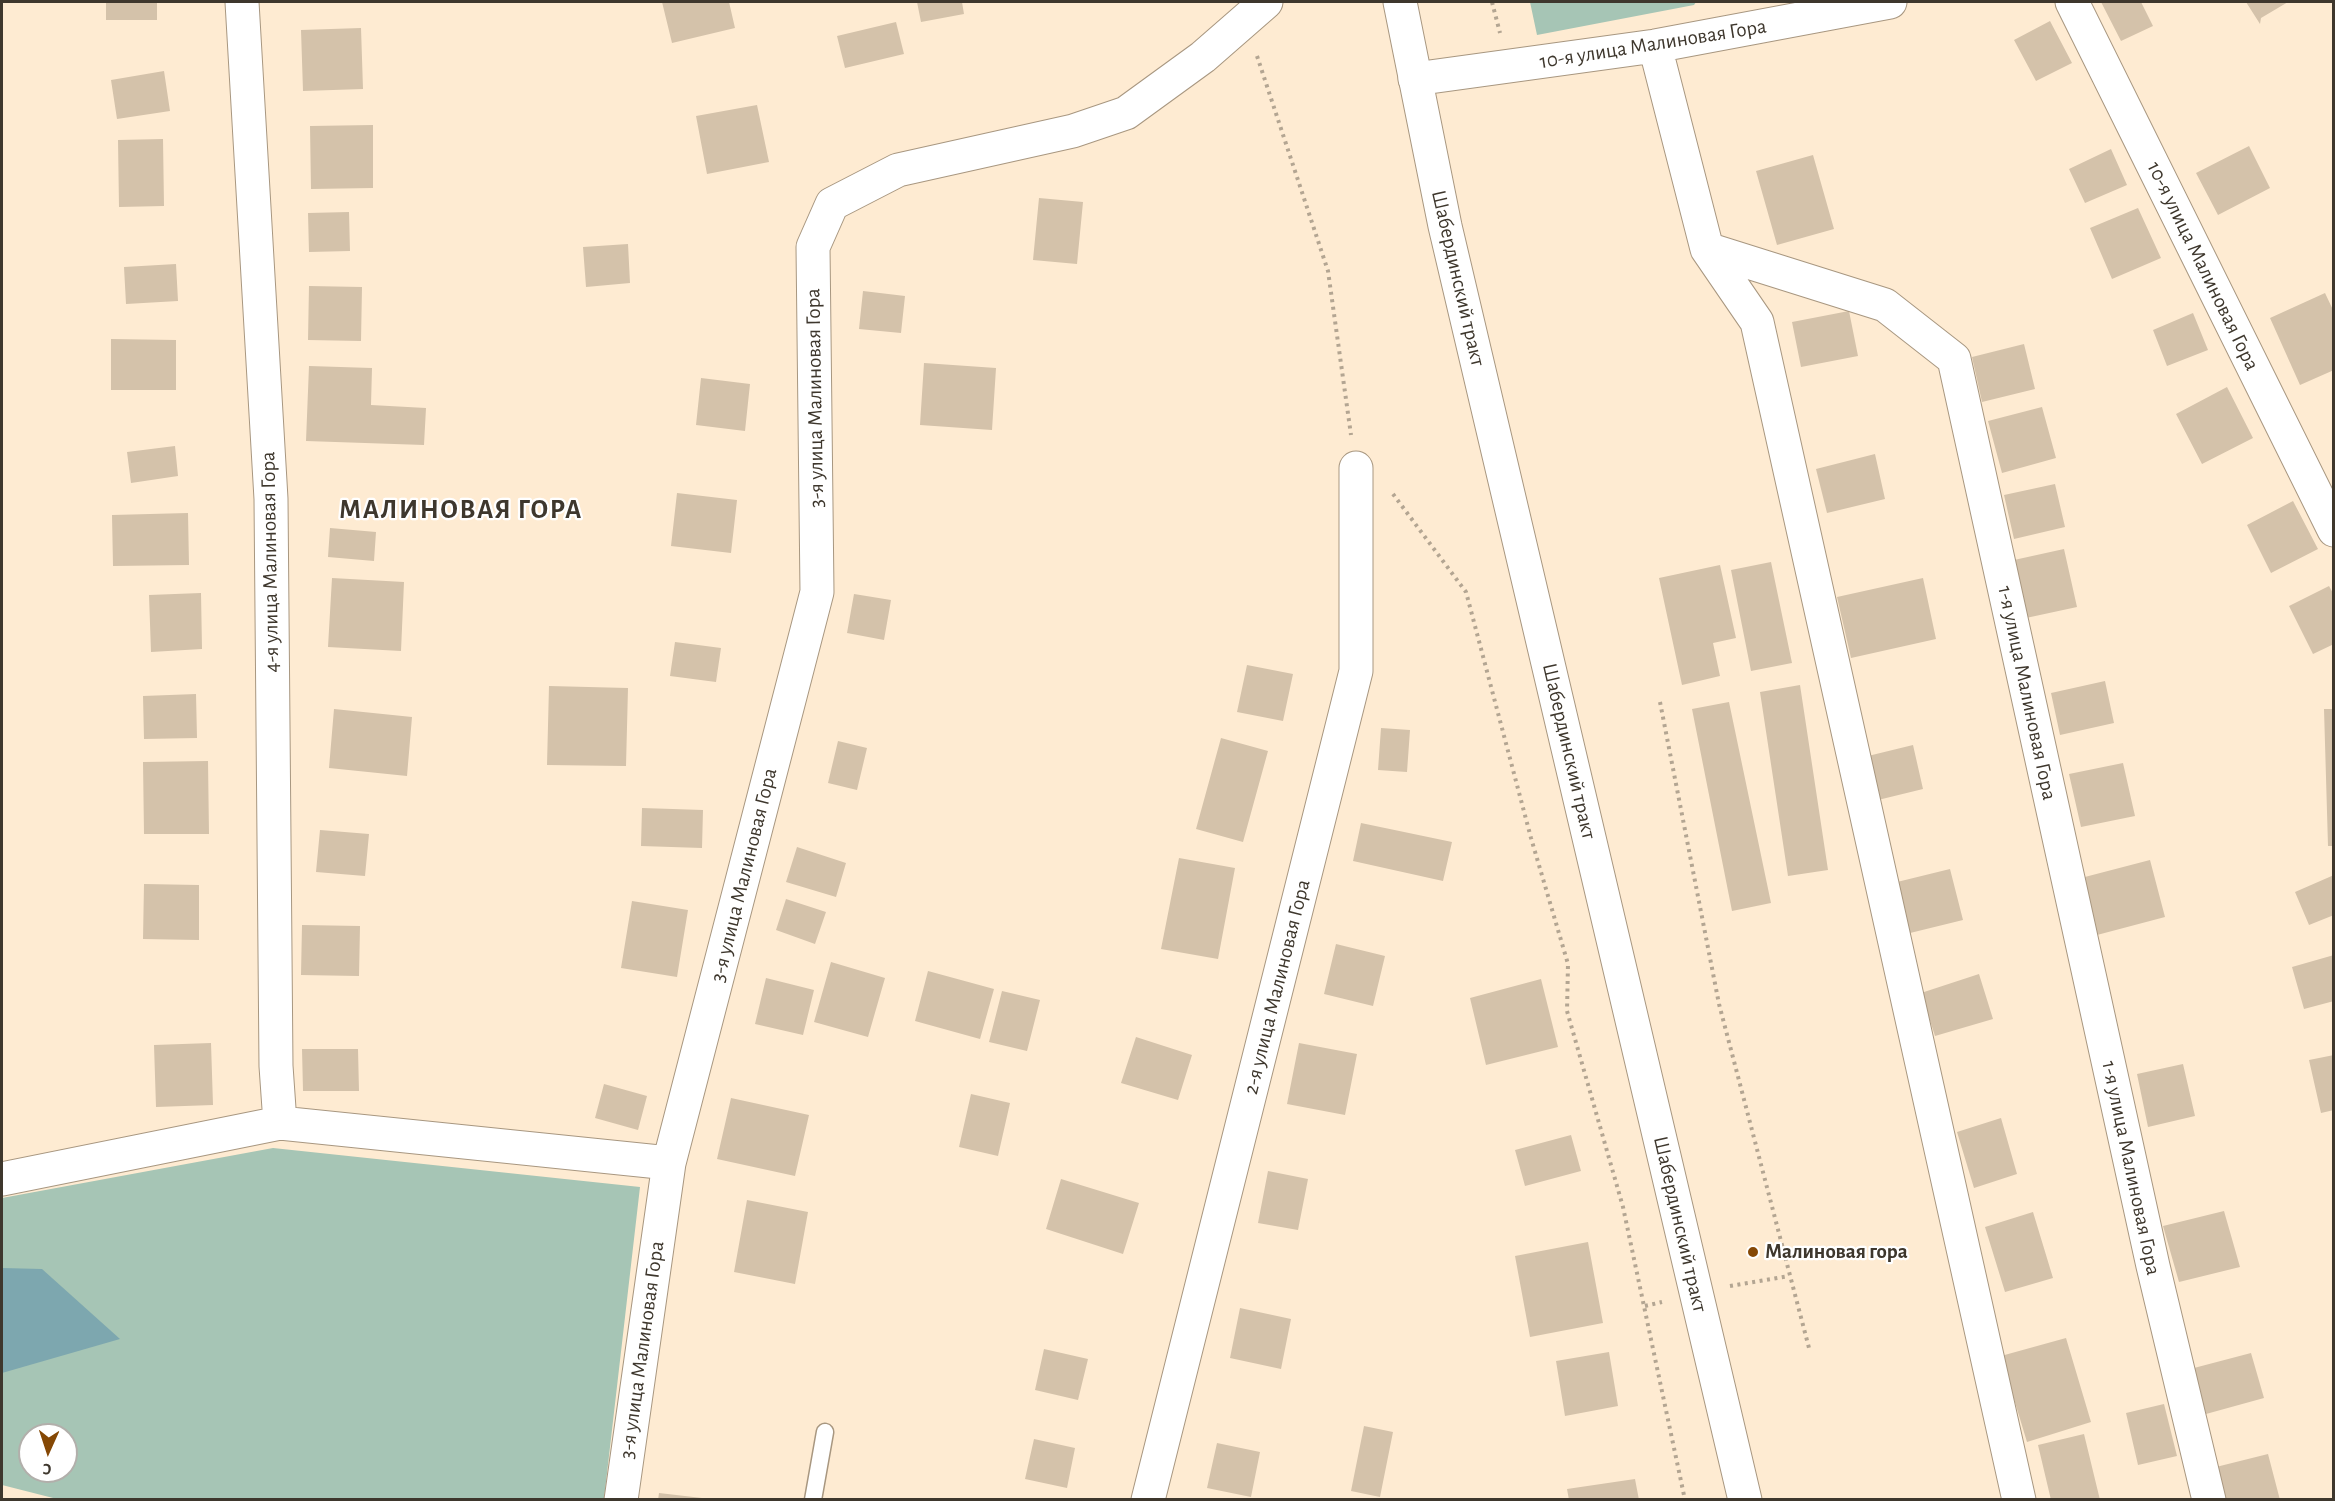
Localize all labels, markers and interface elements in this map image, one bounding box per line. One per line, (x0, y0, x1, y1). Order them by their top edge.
street label: 10-я улица Малиновая Гора (1538, 14, 1768, 74)
street label: 10-я улица Малиновая Гора (2141, 157, 2265, 375)
street label: Шабердинский тракт (1425, 188, 1491, 368)
street label: 3-я улица Малиновая Гора (800, 288, 830, 508)
street label: 4-я улица Малиновая Гора (255, 451, 285, 673)
district label: МАЛИНОВАЯ ГОРА (339, 494, 583, 526)
street label: 1-я улица Малиновая Гора (1992, 584, 2062, 802)
street label: Шабердинский тракт (1536, 661, 1602, 841)
street label: 3-я улица Малиновая Гора (705, 765, 783, 985)
street label: 2-я улица Малиновая Гора (1238, 877, 1316, 1097)
street label: 1-я улица Малиновая Гора (2096, 1059, 2166, 1277)
street label: Шабердинский тракт (1647, 1134, 1713, 1314)
street label: 3-я улица Малиновая Гора (614, 1239, 670, 1461)
place label: Малиновая гора (1765, 1239, 1908, 1265)
marker: Малиновая гора (1746, 1245, 1760, 1259)
north arrow (18, 1423, 78, 1483)
text: С (42, 1461, 52, 1477)

